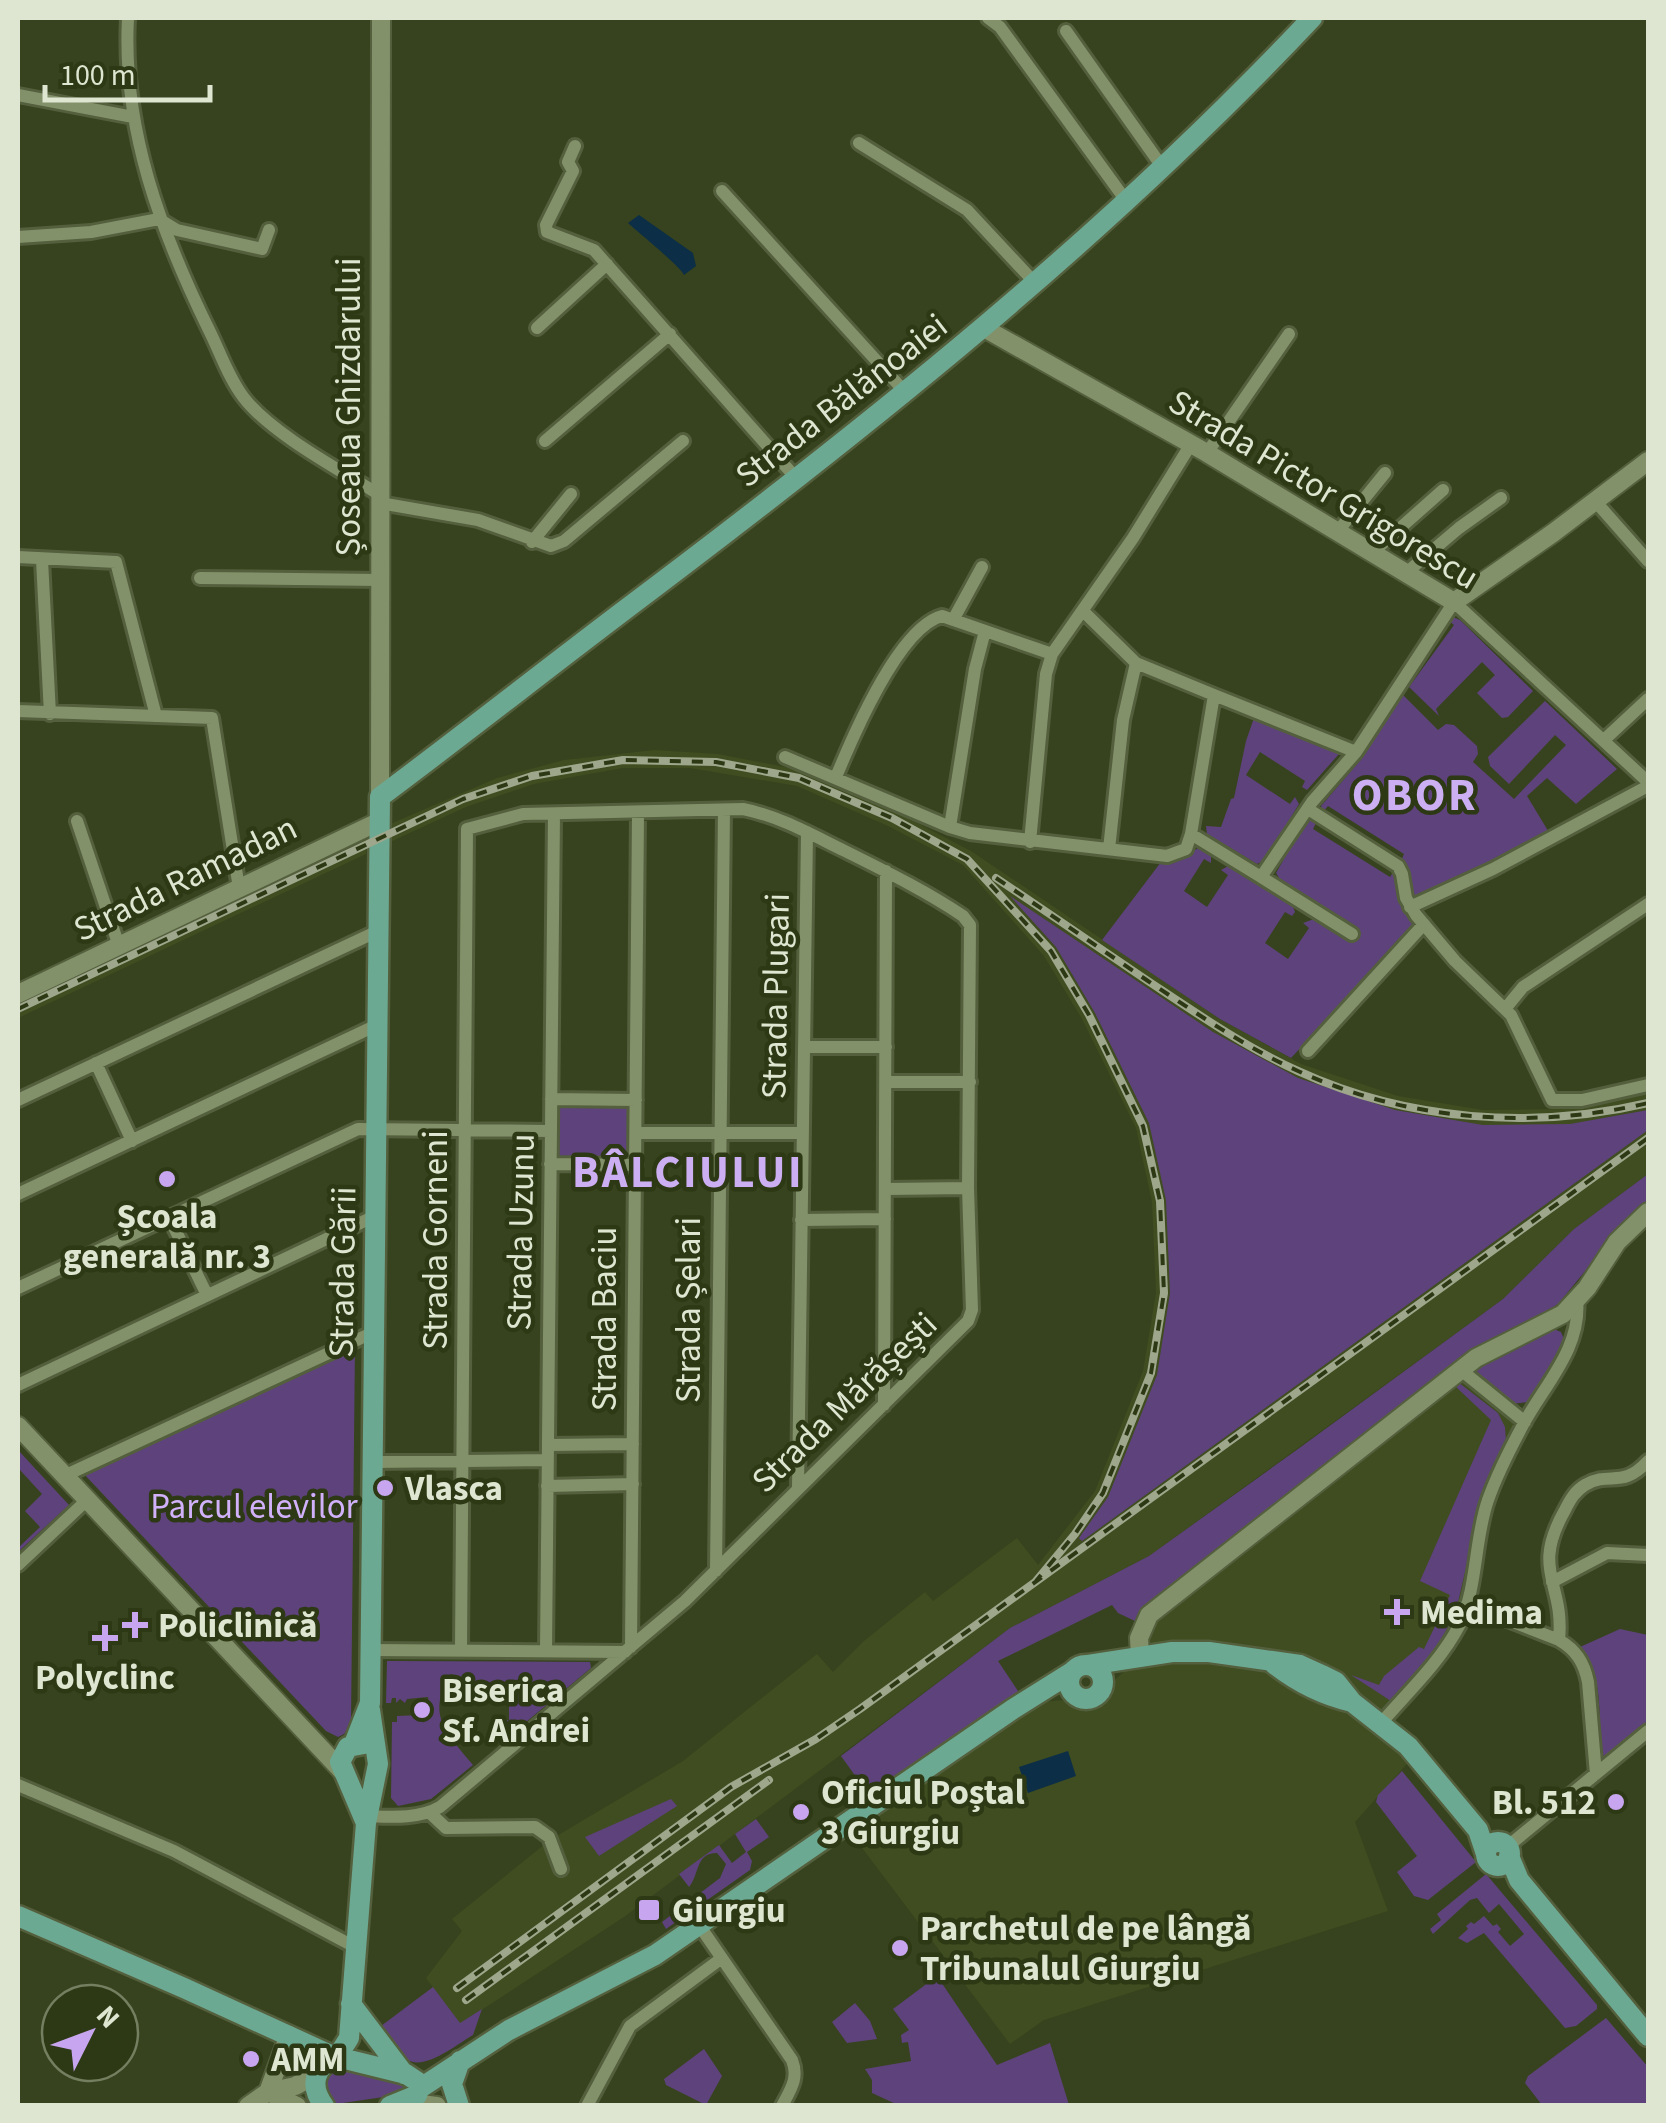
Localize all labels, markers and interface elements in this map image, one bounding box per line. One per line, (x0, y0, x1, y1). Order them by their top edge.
scale bar (45, 40, 210, 102)
text: 100 m (60, 54, 136, 97)
street label: Șoseaua Ghizdarului (324, 257, 374, 557)
street label: Strada Bălănoaiei (725, 302, 958, 500)
street label: Strada Pictor Grigorescu (1159, 377, 1488, 602)
district label: OBOR (1352, 764, 1478, 828)
street label: Strada Ramadan (65, 803, 306, 955)
street label: Strada Plugari (749, 893, 803, 1099)
street label: Strada Gorneni (411, 1130, 461, 1350)
street label: Strada Uzunu (494, 1133, 548, 1331)
district label: BÂLCIULUI (572, 1141, 804, 1205)
marker: Școala generală nr. 3 (156, 1168, 178, 1190)
street label: Strada Gării (317, 1186, 369, 1358)
place label: Școala generală nr. 3 (63, 1192, 271, 1282)
street label: Strada Șelari (664, 1217, 714, 1403)
street label: Strada Baciu (580, 1227, 630, 1411)
street label: Strada Mărășești (741, 1301, 949, 1504)
place label: Vlasca (404, 1464, 503, 1514)
marker: Vlasca (374, 1477, 396, 1499)
park label: Parcul elevilor (150, 1482, 359, 1532)
place label: Medima (1420, 1588, 1543, 1638)
marker: Medima (1384, 1599, 1410, 1625)
place label: Policlinică (158, 1601, 317, 1651)
marker: Policlinică (122, 1612, 148, 1638)
marker: Polyclinc (92, 1625, 118, 1651)
place label: Polyclinc (35, 1653, 175, 1703)
place label: Biserica Sf. Andrei (442, 1666, 590, 1756)
marker: Biserica Sf. Andrei (411, 1699, 433, 1721)
place label: Oficiul Poștal 3 Giurgiu (821, 1768, 1025, 1858)
place label: Bl. 512 (1492, 1778, 1596, 1828)
marker: Bl. 512 (1605, 1791, 1627, 1813)
marker: Oficiul Poștal 3 Giurgiu (790, 1801, 812, 1823)
place label: Giurgiu (672, 1886, 786, 1936)
marker: Giurgiu (636, 1897, 662, 1923)
place label: Parchetul de pe lângă Tribunalul Giurgiu (920, 1904, 1251, 1994)
marker: Parchetul de pe lângă Tribunalul Giurgiu (889, 1937, 911, 1959)
north arrow (40, 1983, 140, 2083)
text: N (87, 1997, 129, 2037)
place label: AMM (270, 2035, 344, 2085)
marker: AMM (240, 2048, 262, 2070)

